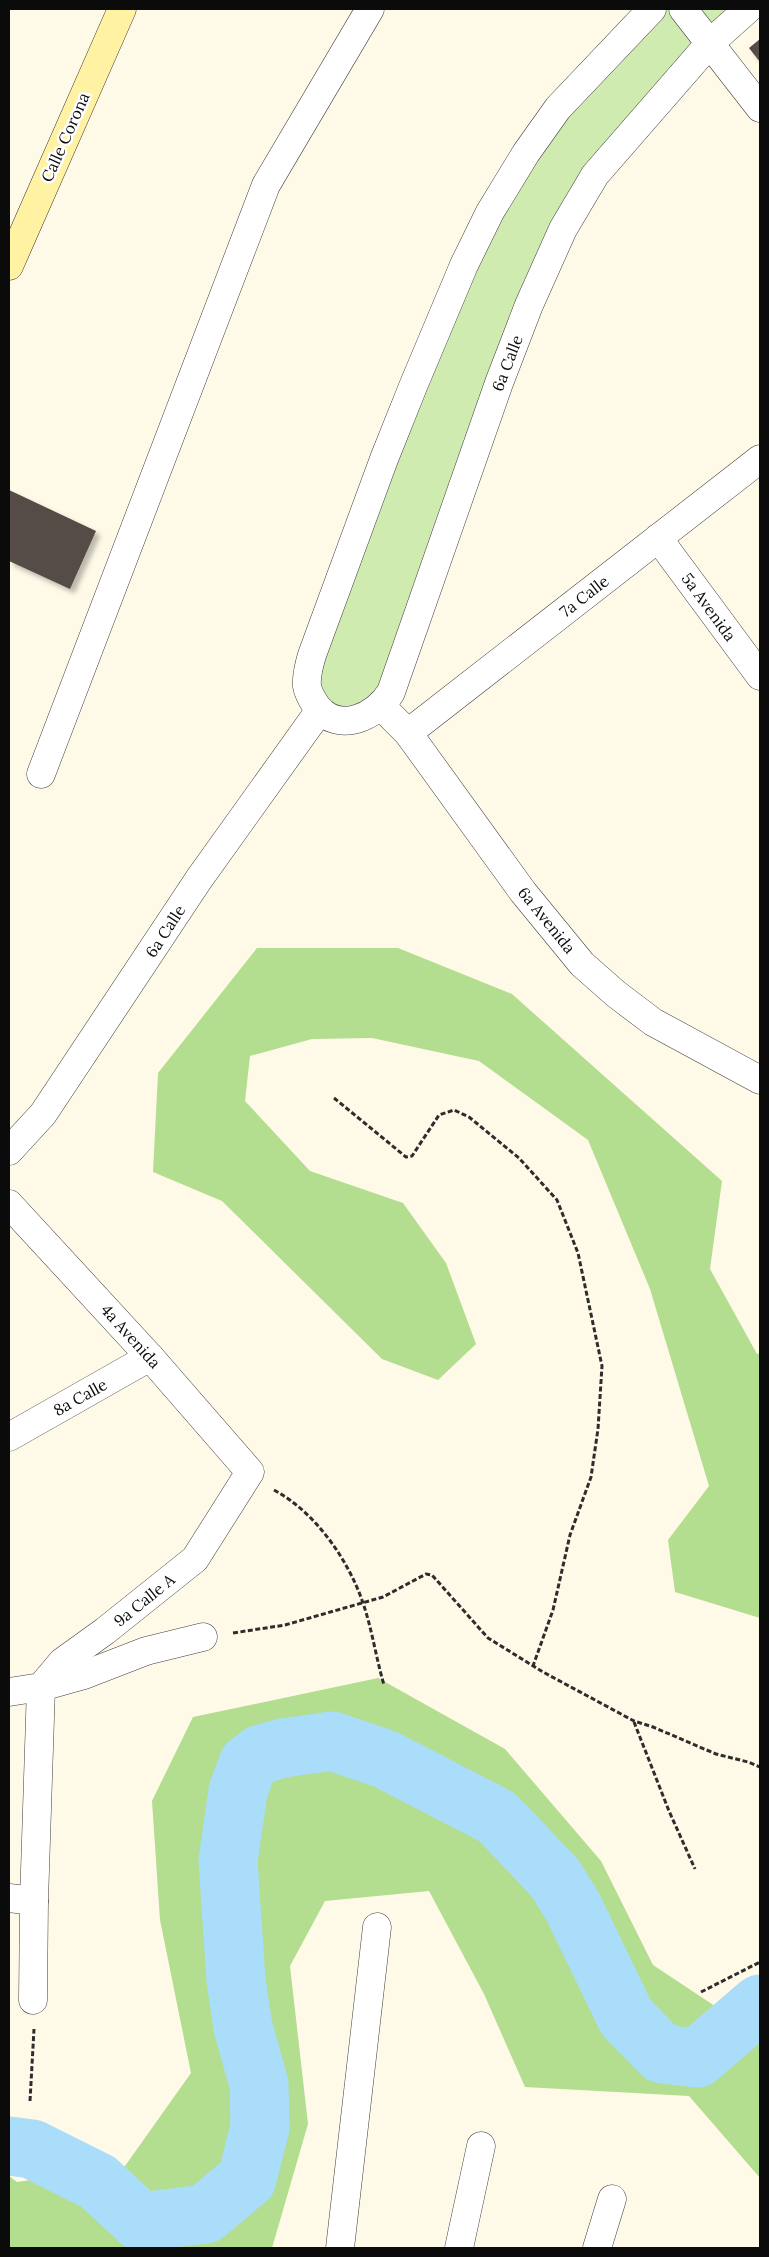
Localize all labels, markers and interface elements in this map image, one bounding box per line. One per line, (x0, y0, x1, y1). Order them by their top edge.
street label: Calle Corona (36, 89, 94, 185)
street label: 6a Calle (487, 332, 527, 394)
street label: 5a Avenida (678, 569, 740, 645)
street label: 7a Calle (556, 570, 613, 621)
street label: 6a Avenida (514, 883, 580, 957)
street label: 6a Calle (141, 901, 190, 961)
street label: 4a Avenida (97, 1300, 165, 1372)
street label: 8a Calle (50, 1374, 111, 1420)
street label: 9a Calle A (109, 1569, 179, 1631)

